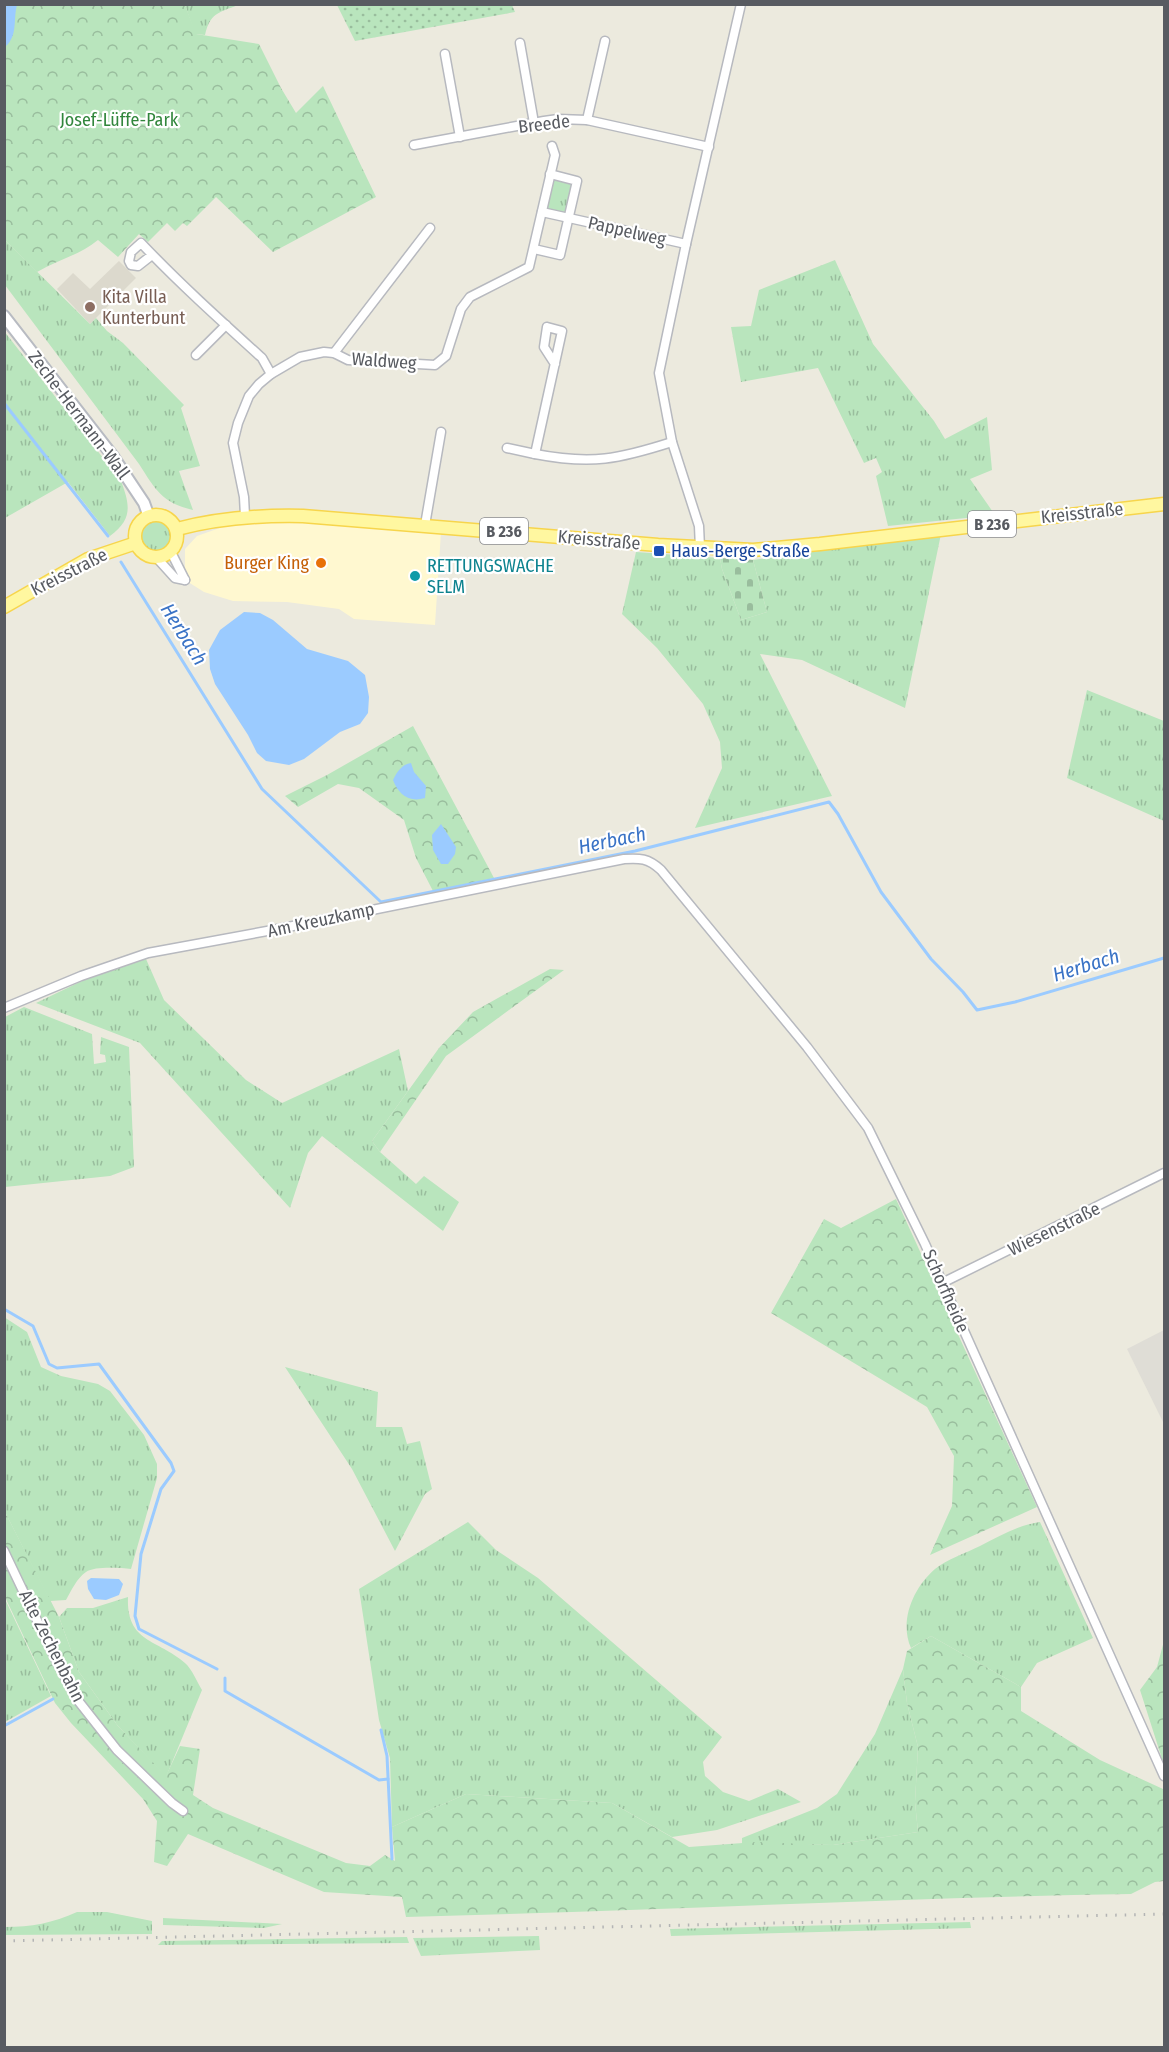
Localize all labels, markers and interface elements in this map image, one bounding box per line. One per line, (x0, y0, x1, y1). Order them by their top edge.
park label: Josef-Lüffe-Park (60, 109, 179, 131)
street label: Breede (517, 110, 571, 138)
street label: Pappelweg (586, 211, 669, 251)
place label: Kita Villa Kunterbunt (102, 286, 186, 329)
marker: Kita Villa Kunterbunt (83, 300, 97, 314)
street label: Zeche-Hermann-Wall (24, 346, 135, 484)
street label: Waldweg (351, 348, 418, 374)
street label: Kreisstraße (1040, 498, 1124, 528)
road number: B 236 (968, 511, 1016, 537)
road number: B 236 (480, 518, 528, 544)
street label: Kreisstraße (557, 525, 641, 555)
place label: Haus-Berge-Straße (671, 540, 810, 562)
street label: Kreisstraße (27, 543, 111, 601)
marker: Haus-Berge-Straße (652, 544, 666, 558)
place label: Burger King (224, 552, 310, 574)
place label: RETTUNGSWACHE SELM (427, 555, 554, 598)
marker: Burger King (314, 556, 328, 570)
marker: RETTUNGSWACHE SELM (408, 569, 422, 583)
water label: Herbach (156, 599, 212, 669)
water label: Herbach (576, 821, 648, 859)
street label: Am Kreuzkamp (266, 898, 376, 942)
water label: Herbach (1050, 944, 1122, 986)
street label: Wiesenstraße (1004, 1197, 1104, 1261)
street label: Schorfheide (918, 1246, 974, 1336)
street label: Alte Zechenbahn (14, 1586, 90, 1706)

